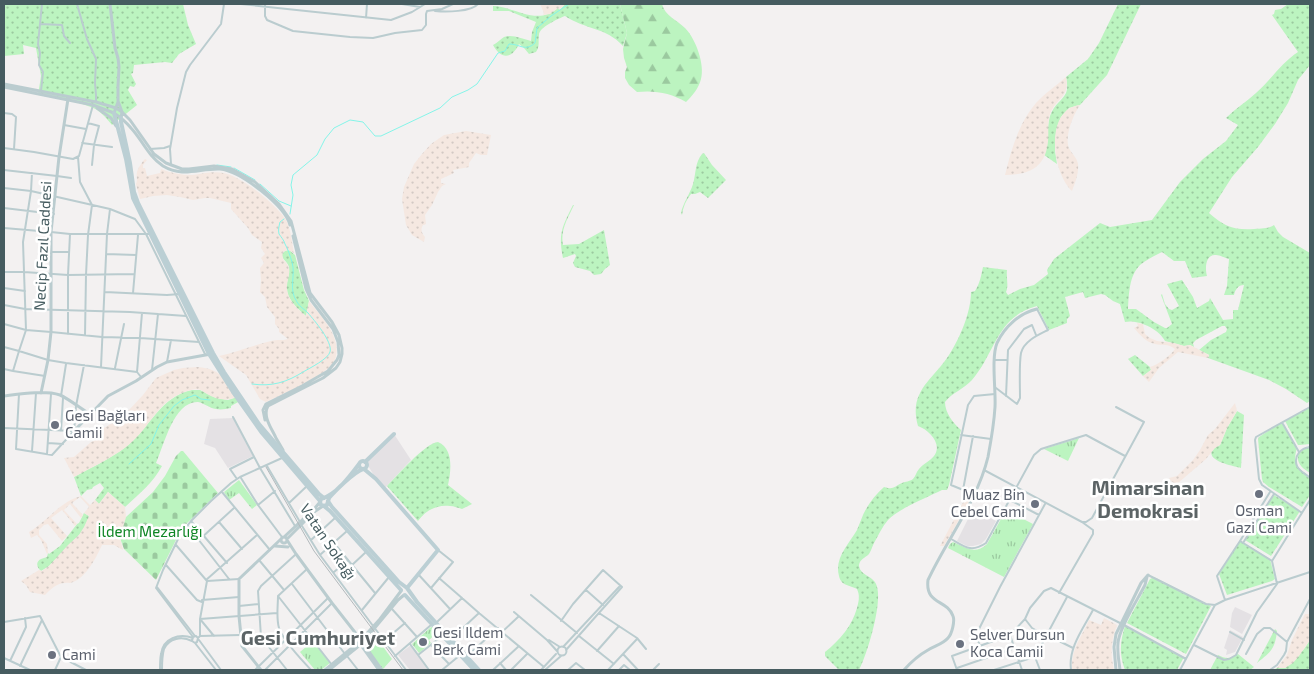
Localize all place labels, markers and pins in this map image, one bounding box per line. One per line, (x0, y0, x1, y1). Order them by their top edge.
place label: Gesi Bağları Camii (65, 406, 146, 441)
marker: Gesi Bağları Camii (49, 419, 61, 431)
place label: Muaz Bin Cebel Cami (951, 485, 1025, 520)
marker: Osman Gazi Cami (1253, 488, 1265, 500)
marker: Muaz Bin Cebel Cami (1029, 498, 1041, 510)
place label: Osman Gazi Cami (1226, 501, 1292, 536)
place label: Gesi Ildem Berk Cami (433, 623, 503, 658)
place label: Selver Dursun Koca Camii (970, 625, 1065, 660)
marker: Gesi Ildem Berk Cami (417, 636, 429, 648)
marker: Selver Dursun Koca Camii (954, 638, 966, 650)
place label: Cami (62, 645, 96, 663)
marker: Cami (46, 649, 58, 661)

